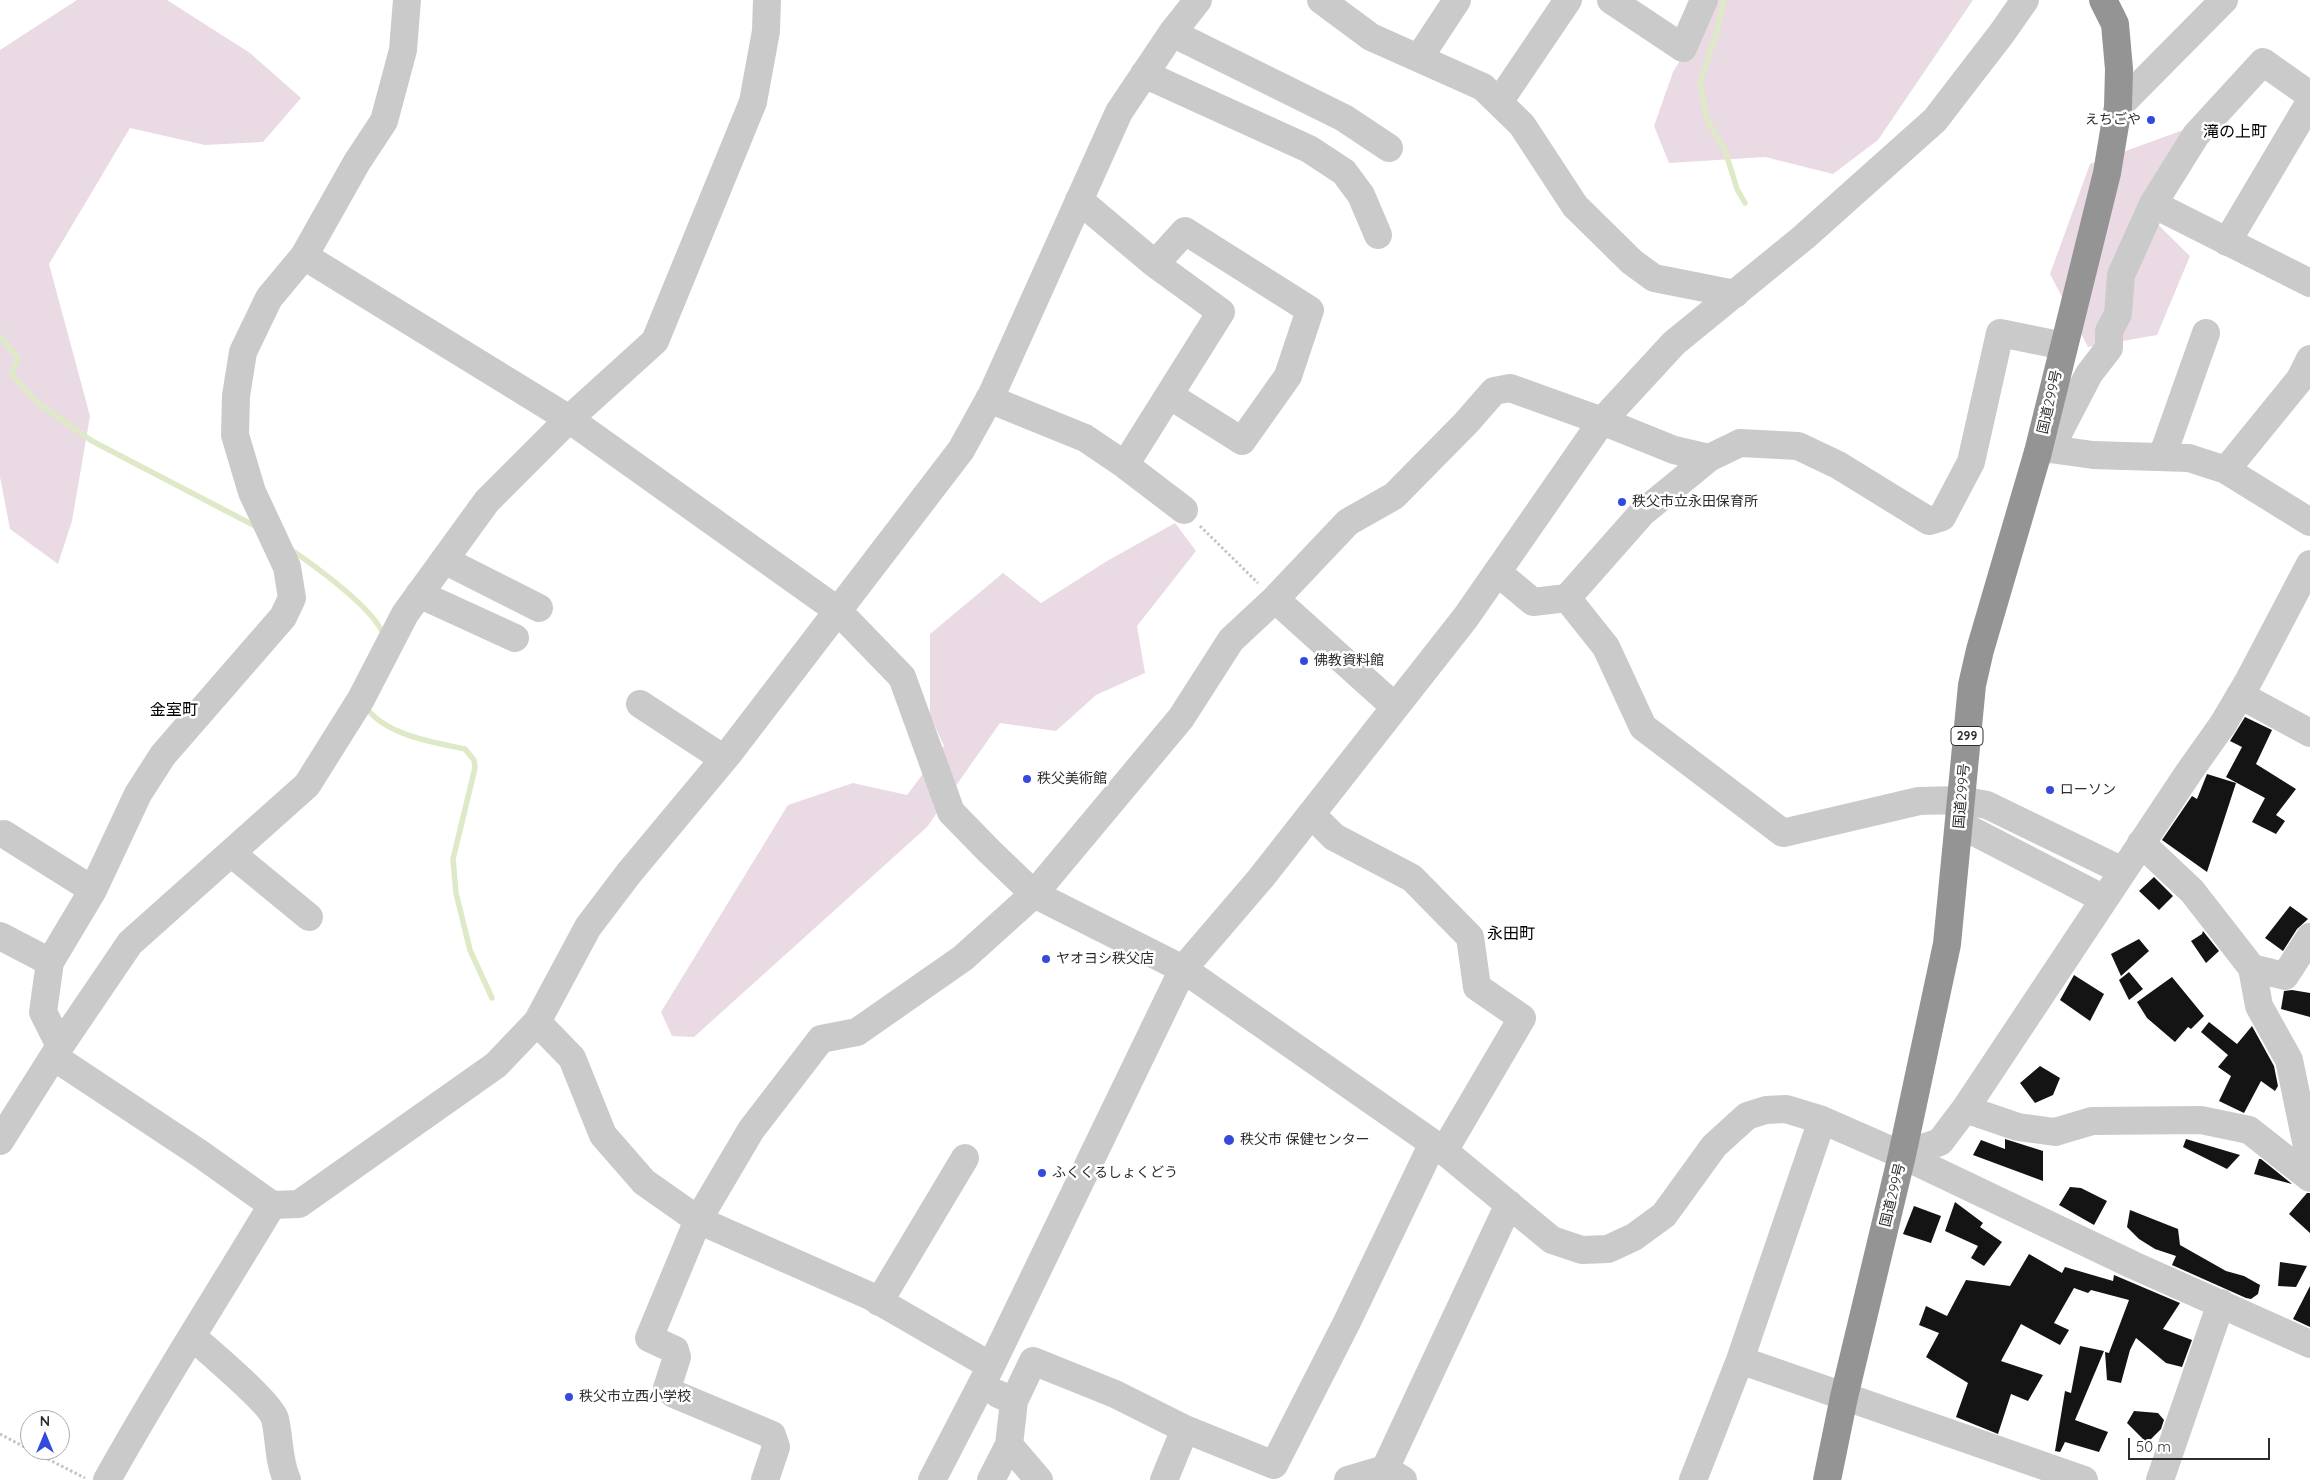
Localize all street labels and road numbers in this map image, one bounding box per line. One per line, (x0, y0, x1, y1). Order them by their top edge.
street label: 国道299号 (2034, 368, 2066, 436)
road number: 299 (1951, 726, 1983, 746)
street label: 国道299号 (1951, 763, 1973, 829)
street label: 国道299号 (1877, 1161, 1909, 1229)

